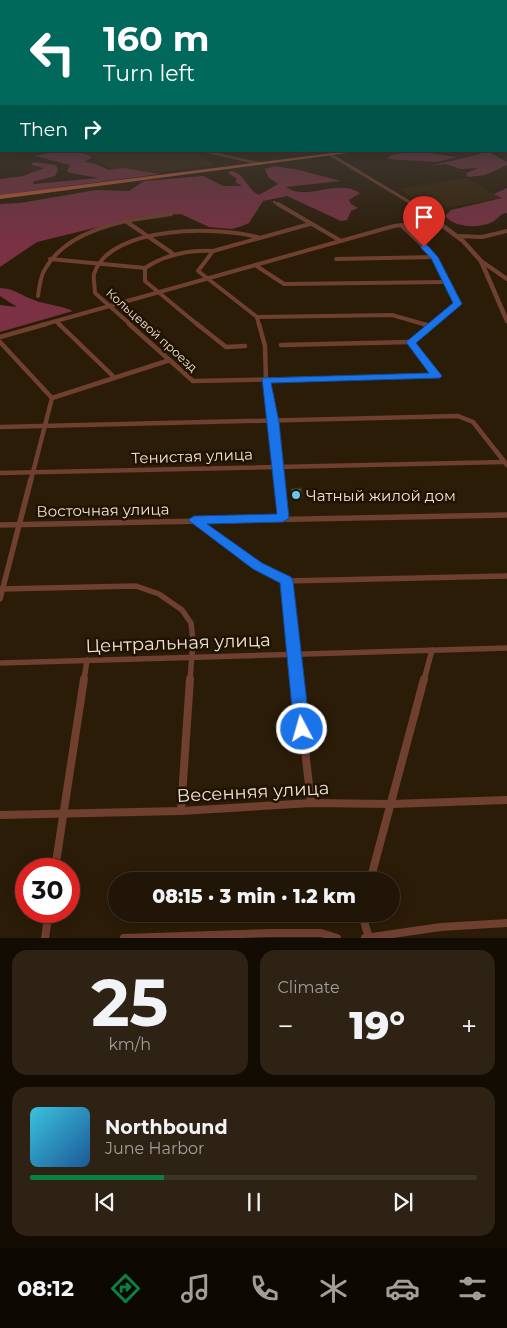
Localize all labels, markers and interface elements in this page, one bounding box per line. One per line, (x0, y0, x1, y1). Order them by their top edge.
text: 160 m (103, 17, 209, 60)
icon: left (20, 20, 85, 85)
text: Turn left (103, 60, 195, 87)
icon: right (78, 115, 106, 143)
text: Then (20, 118, 68, 141)
pin (403, 196, 445, 247)
icon: arrive (410, 203, 438, 231)
street label: Кольцевой проезд (103, 285, 201, 375)
street label: Тенистая улица (131, 444, 253, 468)
place label: Чатный жилой дом (306, 486, 456, 505)
marker: Чатный жилой дом (290, 489, 302, 501)
street label: Восточная улица (36, 499, 170, 521)
street label: Центральная улица (85, 629, 271, 657)
position arrow (275, 702, 327, 754)
street label: Весенняя улица (176, 777, 330, 807)
speed limit sign: 30 (15, 858, 80, 923)
text: 08:15 · 3 min · 1.2 km (152, 885, 356, 908)
text: 25 (91, 963, 168, 1042)
text: Climate (278, 978, 340, 997)
text: 19° (349, 1002, 405, 1049)
text: − (278, 1009, 294, 1043)
text: + (461, 1009, 477, 1043)
text: km/h (108, 1035, 151, 1054)
text: Northbound (105, 1116, 228, 1139)
text: June Harbor (105, 1139, 204, 1158)
icon: previous (91, 1188, 119, 1216)
icon: pause (240, 1188, 268, 1216)
icon: next (389, 1188, 417, 1216)
icon: directions (108, 1271, 143, 1306)
icon: music (178, 1271, 213, 1306)
icon: phone (247, 1271, 282, 1306)
icon: climate (316, 1271, 351, 1306)
icon: car (385, 1271, 420, 1306)
icon: filters (455, 1271, 490, 1306)
text: 08:12 (17, 1275, 74, 1302)

